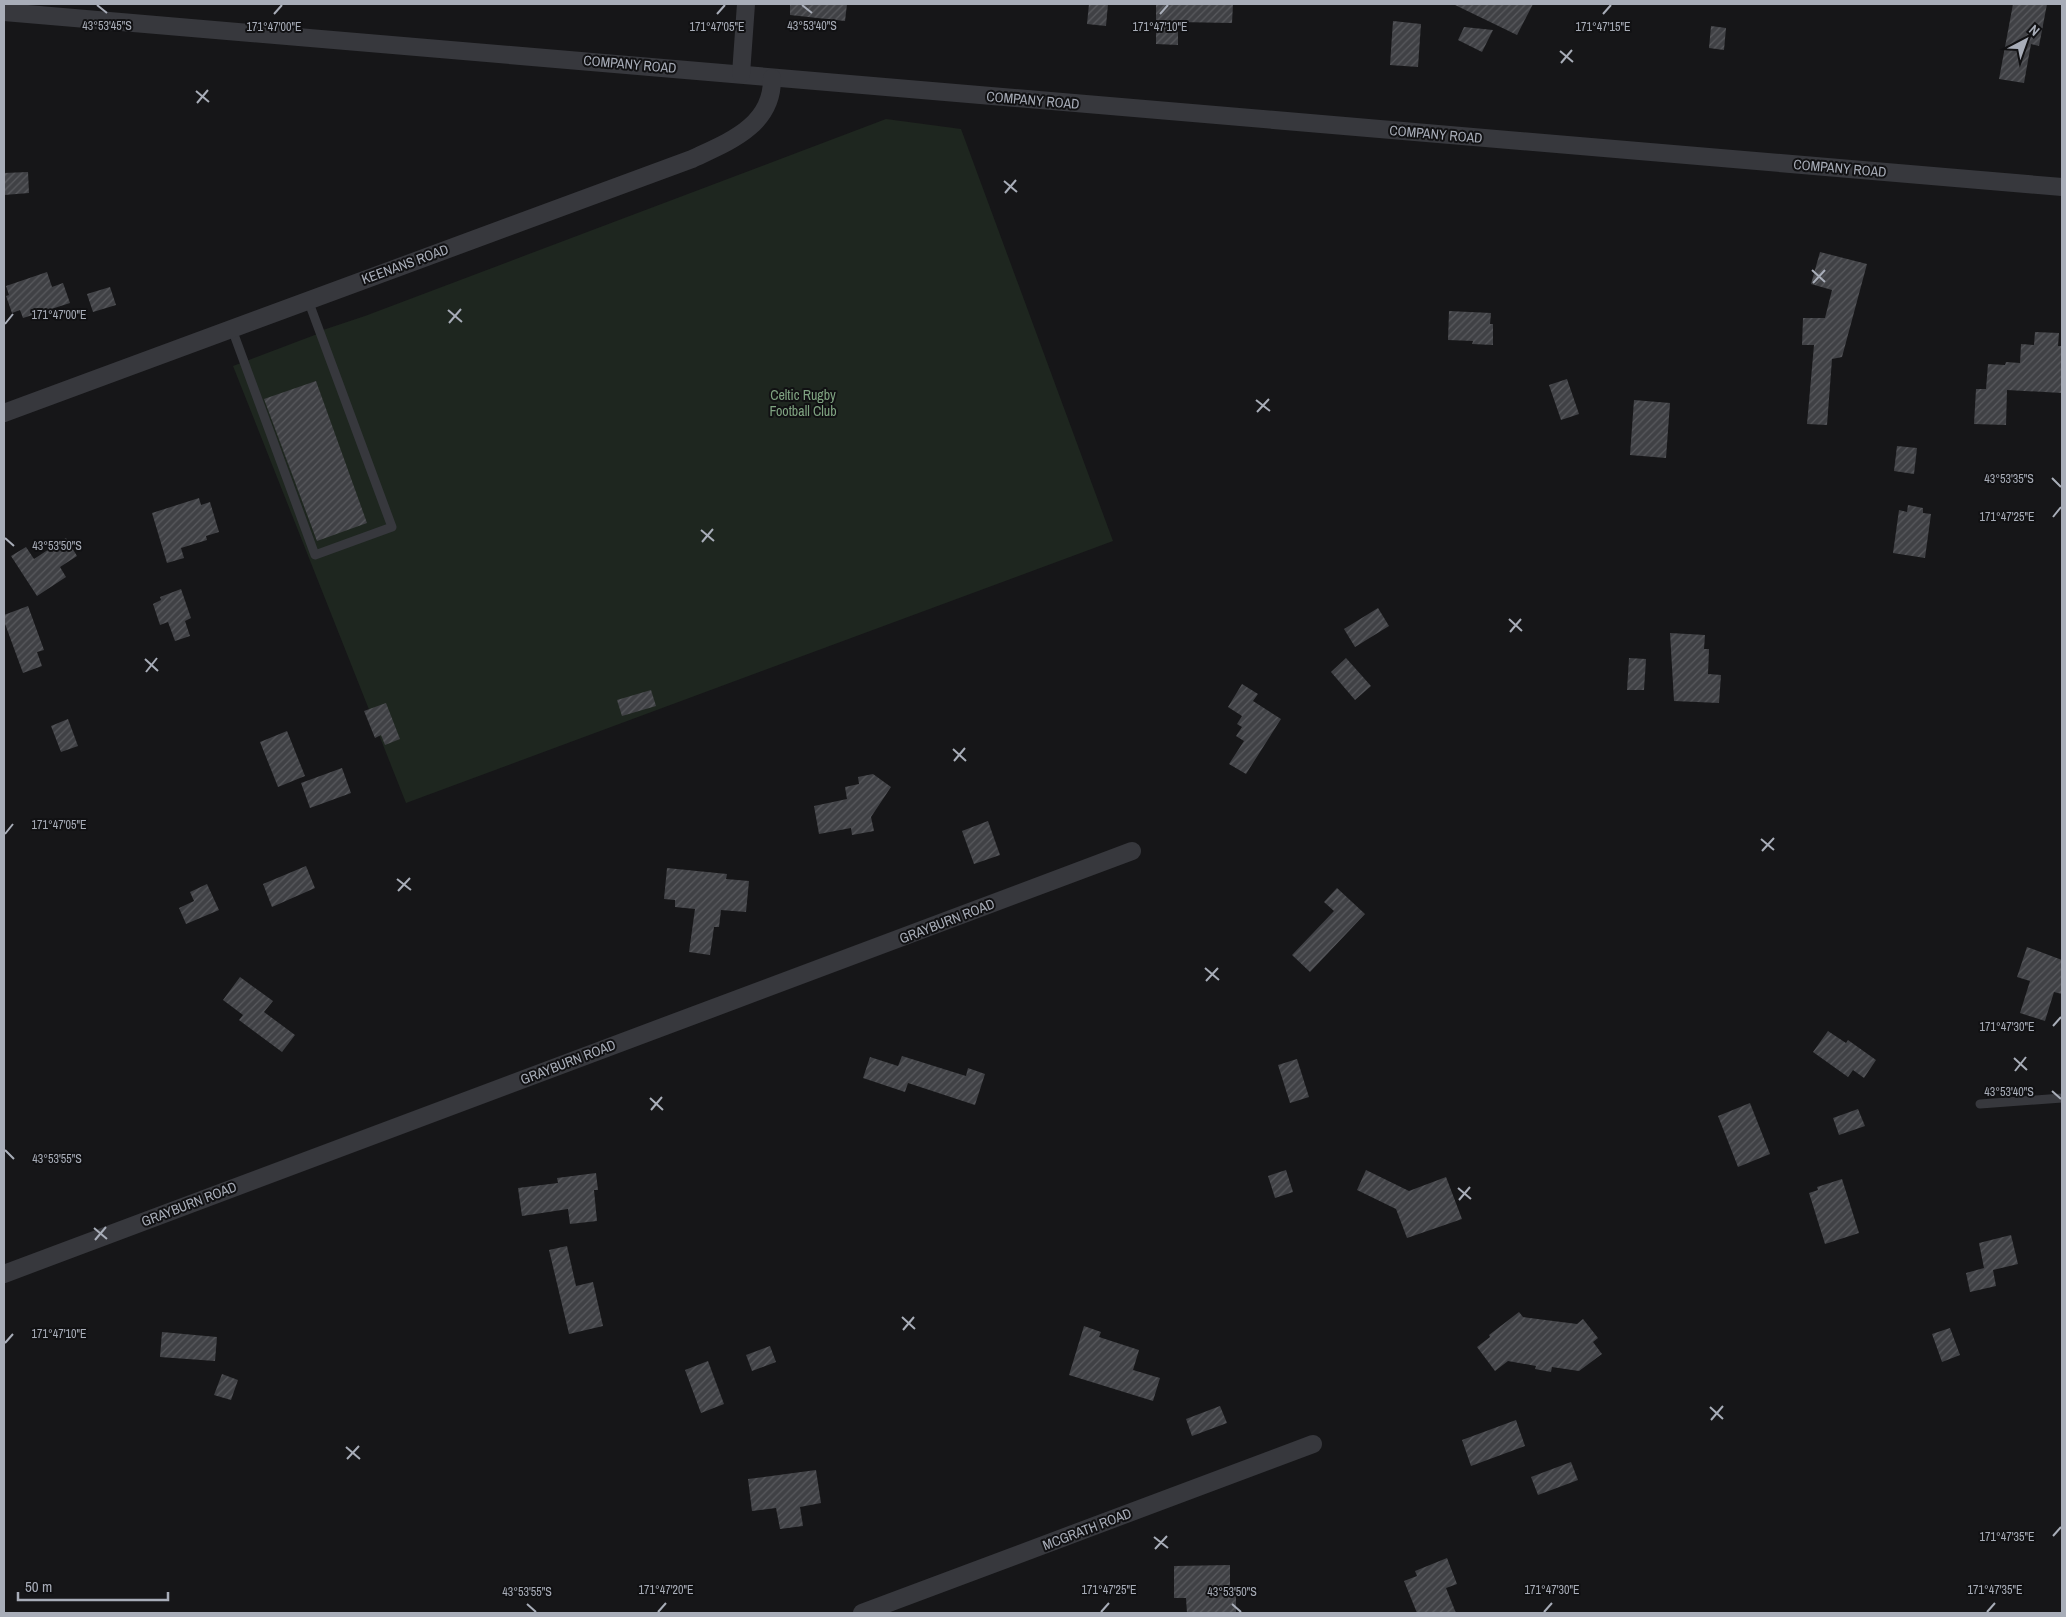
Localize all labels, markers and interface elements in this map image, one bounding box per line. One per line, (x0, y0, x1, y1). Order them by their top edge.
north arrow (2001, 15, 2051, 65)
text: 43°53'45"S (82, 18, 132, 34)
text: 43°53'40"S (787, 18, 837, 34)
text: 171°47'00"E (246, 19, 302, 35)
text: 171°47'05"E (689, 19, 745, 35)
text: 171°47'10"E (1132, 19, 1188, 35)
text: 171°47'15"E (1575, 19, 1631, 35)
text: N (2025, 21, 2044, 40)
street label: COMPANY ROAD (583, 51, 677, 77)
street label: COMPANY ROAD (986, 87, 1080, 113)
street label: COMPANY ROAD (1389, 121, 1483, 147)
street label: COMPANY ROAD (1793, 155, 1887, 181)
street label: KEENANS ROAD (359, 240, 451, 288)
text: 171°47'00"E (31, 307, 87, 323)
park label: Celtic Rugby Football Club (769, 386, 837, 420)
text: 43°53'35"S (1984, 471, 2034, 487)
text: 171°47'25"E (1979, 509, 2035, 525)
text: 43°53'50"S (32, 538, 82, 554)
text: 171°47'05"E (31, 817, 87, 833)
street label: GRAYBURN ROAD (897, 895, 997, 947)
text: 171°47'30"E (1979, 1019, 2035, 1035)
street label: GRAYBURN ROAD (518, 1036, 618, 1088)
text: 43°53'40"S (1984, 1084, 2034, 1100)
text: 43°53'55"S (32, 1151, 82, 1167)
street label: GRAYBURN ROAD (139, 1178, 239, 1230)
text: 171°47'10"E (31, 1326, 87, 1342)
street label: MCGRATH ROAD (1040, 1504, 1134, 1554)
text: 171°47'35"E (1979, 1529, 2035, 1545)
scale bar (18, 1570, 168, 1602)
text: 50 m (25, 1576, 52, 1597)
text: 171°47'20"E (638, 1582, 694, 1598)
text: 171°47'25"E (1081, 1582, 1137, 1598)
text: 171°47'30"E (1524, 1582, 1580, 1598)
text: 171°47'35"E (1967, 1582, 2023, 1598)
text: 43°53'55"S (502, 1584, 552, 1600)
text: 43°53'50"S (1207, 1584, 1257, 1600)

